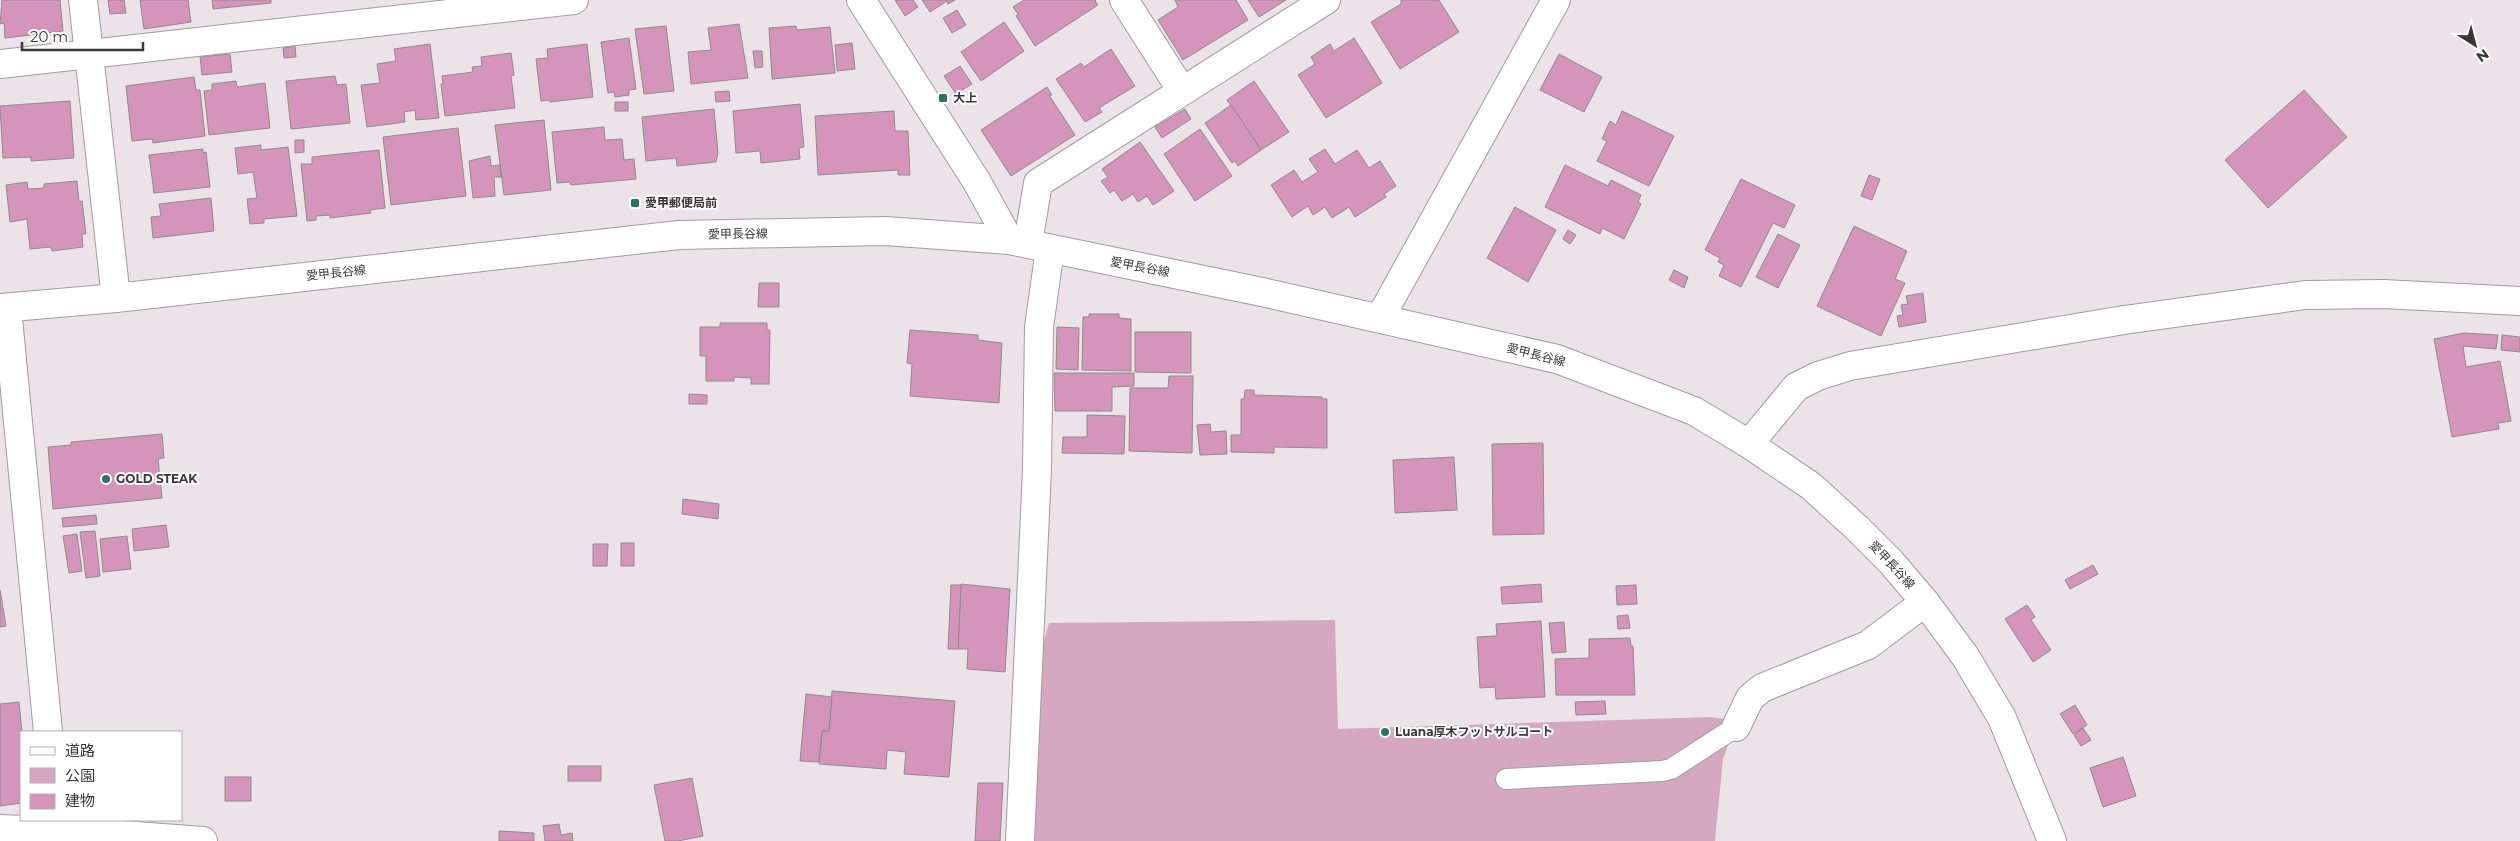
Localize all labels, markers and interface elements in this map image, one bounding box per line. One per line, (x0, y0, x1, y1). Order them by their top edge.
scale bar (22, 20, 144, 52)
north arrow (2450, 20, 2500, 70)
text: 20 m (30, 27, 68, 46)
text: N (2473, 45, 2493, 66)
place label: 大上 (953, 90, 977, 105)
marker: 大上 (937, 92, 949, 104)
place label: 愛甲郵便局前 (645, 195, 717, 210)
marker: 愛甲郵便局前 (629, 197, 641, 209)
street label: 愛甲長谷線 (708, 225, 768, 242)
street label: 愛甲長谷線 (1109, 253, 1171, 280)
street label: 愛甲長谷線 (305, 262, 367, 283)
street label: 愛甲長谷線 (1505, 340, 1567, 369)
place label: GOLD STEAK (116, 471, 198, 486)
marker: GOLD STEAK (100, 473, 112, 485)
street label: 愛甲長谷線 (1866, 538, 1918, 592)
place label: Luana厚木フットサルコート (1395, 724, 1553, 739)
marker: Luana厚木フットサルコート (1379, 726, 1391, 738)
legend (20, 731, 182, 821)
text: 道路 (65, 741, 95, 760)
text: 公園 (65, 766, 95, 785)
text: 建物 (65, 791, 95, 810)

